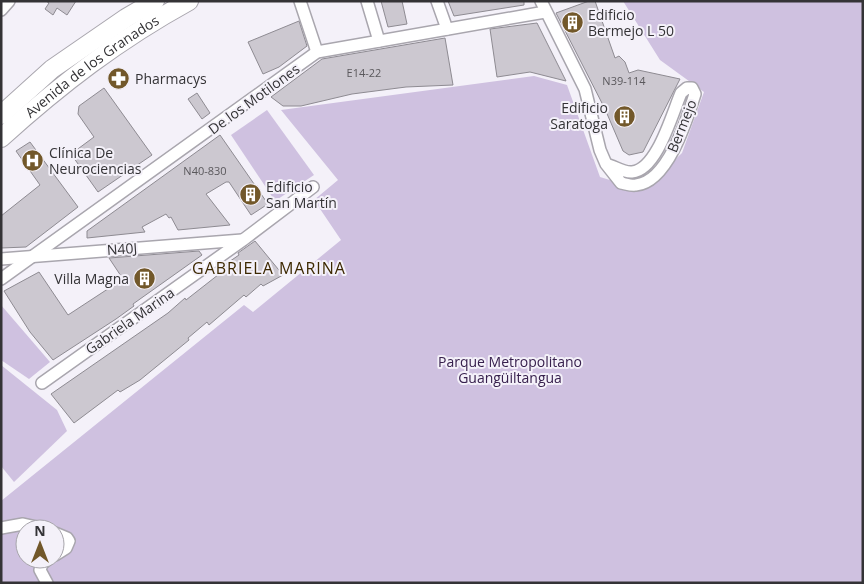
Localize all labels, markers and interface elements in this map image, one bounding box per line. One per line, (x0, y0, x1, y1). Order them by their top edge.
place label: Edificio Bermejo L 50 (588, 5, 674, 40)
street label: Avenida de los Granados (21, 10, 163, 122)
building icon: Edificio Bermejo L 50 (560, 11, 584, 35)
street label: De los Motilones (204, 59, 303, 138)
house number: E14-22 (347, 65, 381, 80)
pharmacy icon: Pharmacys (107, 67, 131, 91)
place label: Pharmacys (135, 69, 207, 88)
house number: N39-114 (602, 73, 646, 88)
street label: Bermejo (662, 97, 701, 155)
place label: Edificio Saratoga (550, 98, 608, 133)
building icon: Edificio Saratoga (612, 104, 636, 128)
place label: Clínica De Neurociencias (49, 143, 142, 178)
hospital icon: Clínica De Neurociencias (21, 149, 45, 173)
house number: N40-830 (183, 163, 227, 178)
place label: Edificio San Martín (266, 177, 337, 212)
building icon: Edificio San Martín (238, 183, 262, 207)
street label: N40J (106, 238, 138, 259)
district label: GABRIELA MARINA (192, 257, 346, 279)
building icon: Villa Magna (133, 267, 157, 291)
place label: Villa Magna (54, 269, 129, 288)
street label: Gabriela Marina (81, 283, 178, 358)
park label: Parque Metropolitano Guangüiltangua (438, 352, 582, 387)
north arrow (15, 519, 65, 569)
text: N (34, 521, 46, 540)

